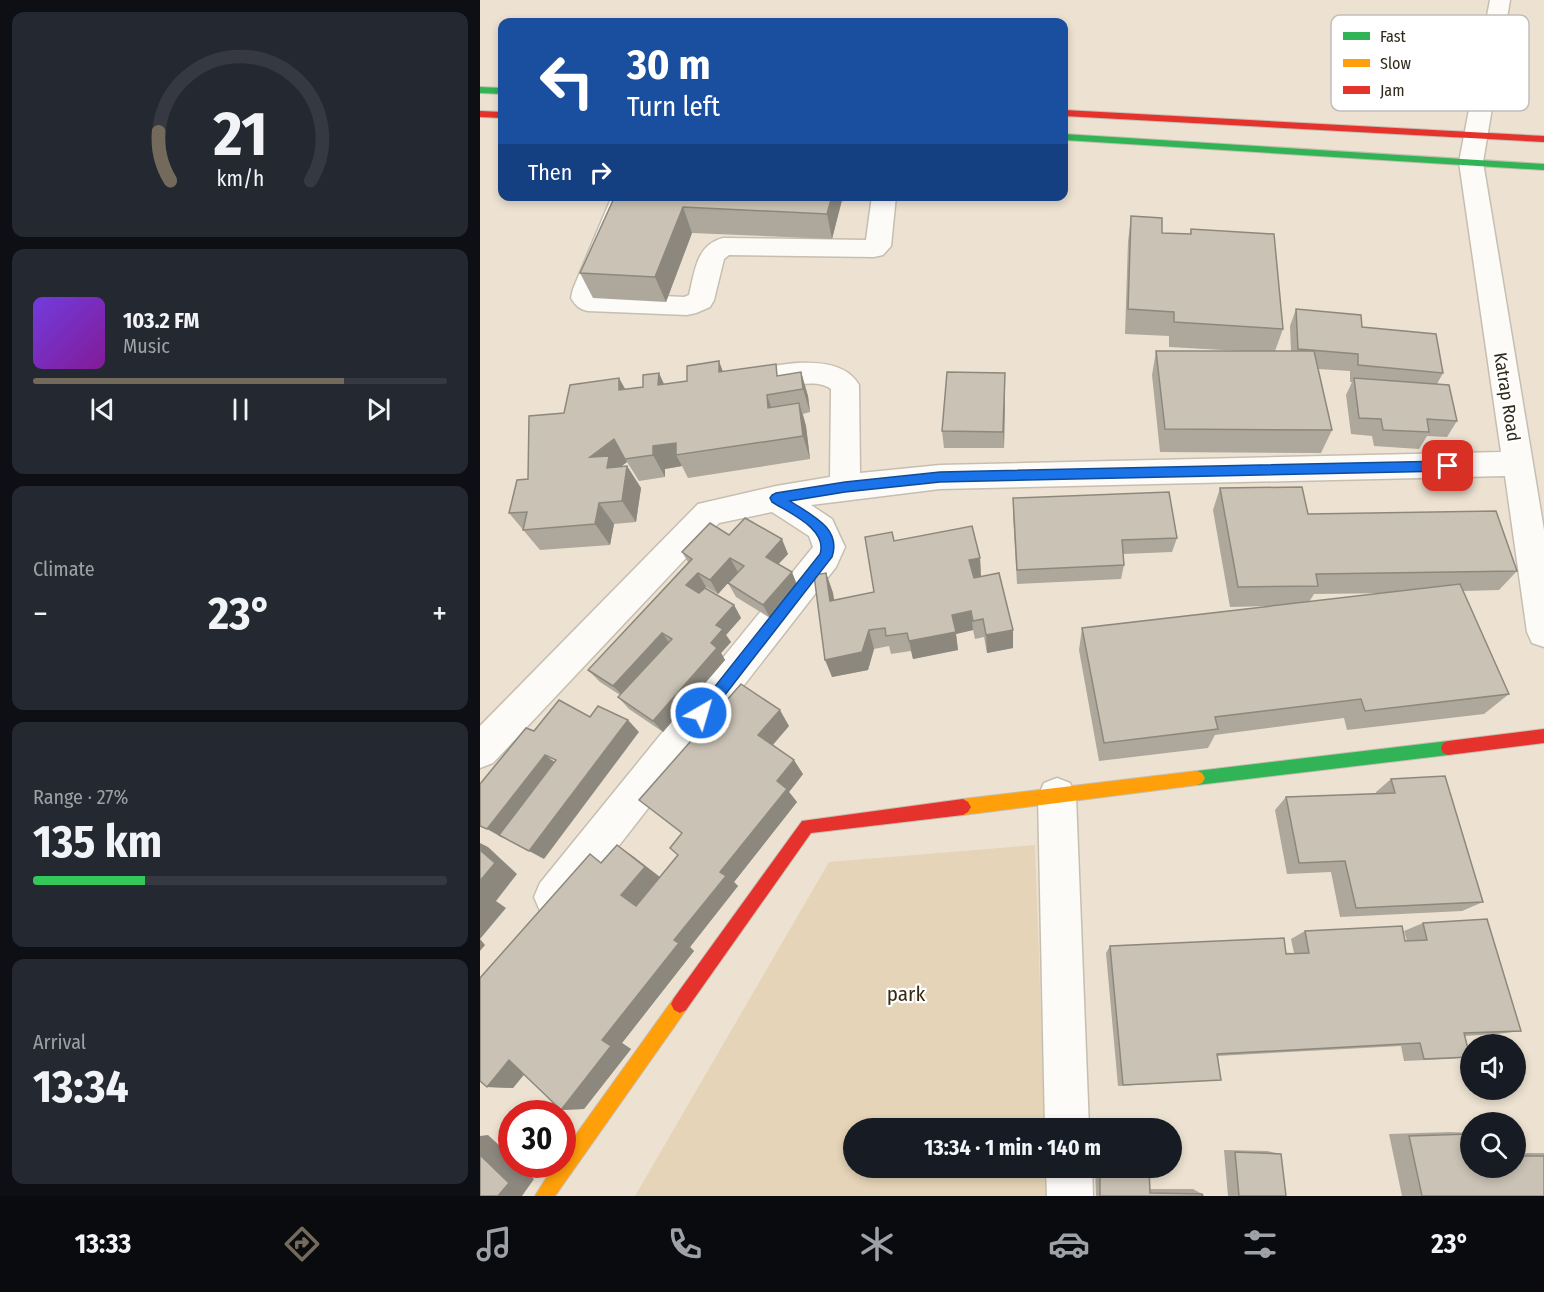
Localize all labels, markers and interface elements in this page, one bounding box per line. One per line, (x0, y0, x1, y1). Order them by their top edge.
legend (1331, 15, 1529, 111)
text: Fast (1380, 27, 1407, 46)
text: 30 m (627, 40, 711, 90)
icon: left (528, 42, 606, 120)
text: Slow (1380, 54, 1411, 73)
text: Jam (1380, 81, 1405, 100)
text: Turn left (627, 91, 720, 123)
text: 21 (212, 98, 267, 173)
icon: right (584, 156, 617, 189)
text: Then (528, 159, 572, 186)
text: km/h (216, 167, 264, 193)
text: 103.2 FM (123, 307, 199, 334)
text: Music (123, 334, 170, 358)
street label: Katrap Road (1489, 351, 1525, 443)
icon: previous (86, 393, 119, 426)
icon: pause (224, 393, 257, 426)
icon: next (362, 393, 395, 426)
pin (1422, 440, 1473, 491)
icon: arrive (1431, 449, 1464, 482)
text: Climate (33, 557, 95, 581)
text: 23° (208, 587, 272, 641)
text: − (33, 594, 48, 634)
text: + (432, 594, 447, 634)
position arrow (669, 681, 733, 745)
text: Range · 27% (33, 785, 129, 809)
text: 135 km (33, 815, 162, 869)
park label: park (887, 981, 925, 1007)
text: Arrival (33, 1030, 86, 1054)
map controls (1460, 1034, 1526, 1178)
button: sound (1460, 1034, 1526, 1100)
text: 13:34 (33, 1060, 129, 1114)
speed limit sign: 30 (498, 1100, 576, 1178)
button: search (1460, 1112, 1526, 1178)
text: 13:34 · 1 min · 140 m (924, 1134, 1101, 1161)
icon: directions (281, 1223, 323, 1265)
icon: music (473, 1223, 515, 1265)
icon: phone (664, 1223, 706, 1265)
icon: climate (856, 1223, 898, 1265)
icon: car (1048, 1223, 1090, 1265)
icon: filters (1239, 1223, 1281, 1265)
text: 13:33 (75, 1228, 131, 1260)
text: 23° (1431, 1228, 1469, 1260)

